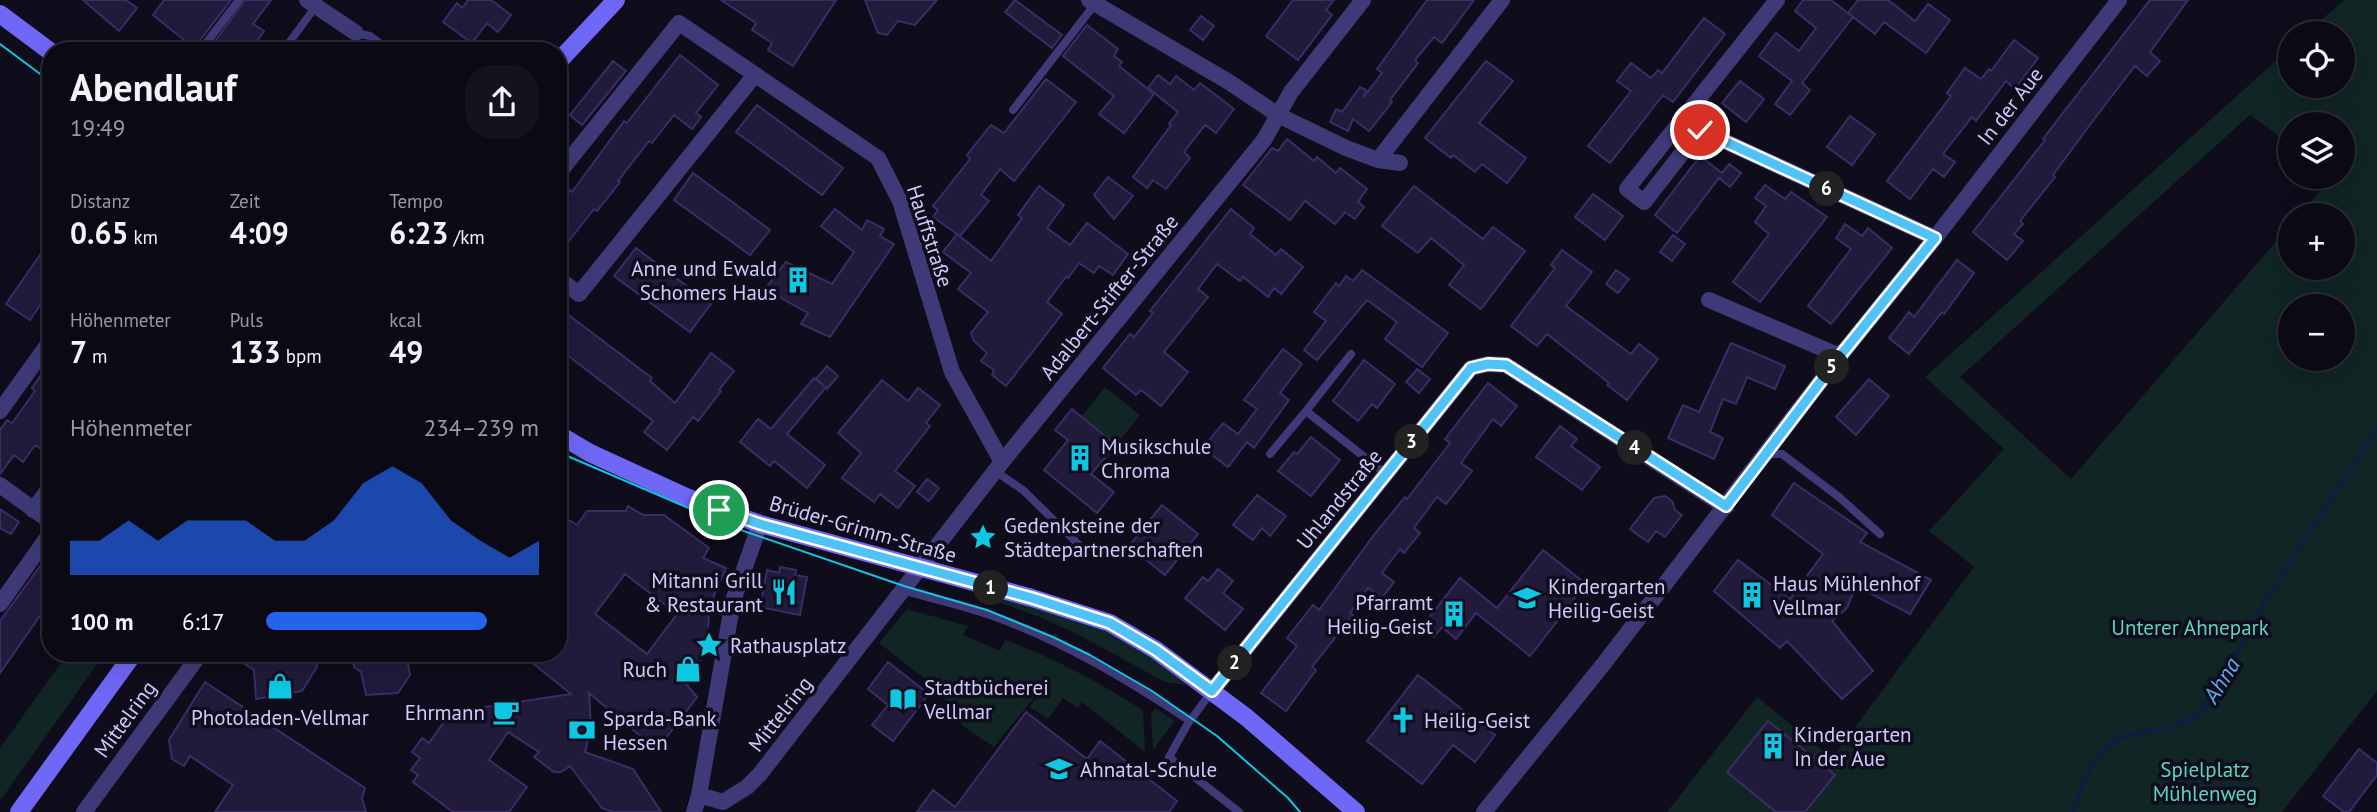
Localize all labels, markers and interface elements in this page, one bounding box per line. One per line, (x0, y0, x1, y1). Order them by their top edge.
map controls (2278, 21, 2355, 371)
button: locate (2278, 21, 2355, 98)
text: Abendlauf (70, 62, 237, 111)
street label: In der Aue (1971, 62, 2049, 150)
button: share (465, 65, 539, 139)
pin (1670, 100, 1730, 160)
icon: check (1681, 111, 1719, 149)
button: layers (2278, 112, 2355, 189)
text: 19:49 (70, 113, 125, 142)
pin: 6 (1810, 172, 1844, 206)
text: 6 (1821, 176, 1832, 200)
street label: Hauffstraße (901, 181, 959, 291)
text: Distanz (70, 189, 130, 213)
text: Zeit (230, 189, 260, 213)
text: Tempo (389, 189, 443, 213)
button: + (2278, 203, 2355, 280)
street label: Adalbert-Stifter-Straße (1034, 209, 1184, 385)
text: 0.65 (70, 213, 128, 252)
text: 4:09 (230, 213, 289, 252)
text: 6:23 (389, 213, 448, 252)
text: km (128, 225, 158, 249)
text: /km (448, 225, 485, 249)
place label: Anne und Ewald Schomers Haus (631, 255, 777, 306)
building icon: Anne und Ewald Schomers Haus (783, 265, 813, 295)
button: − (2278, 294, 2355, 371)
text: Höhenmeter (70, 308, 171, 332)
text: Puls (230, 308, 263, 332)
text: kcal (389, 308, 422, 332)
text: 7 (70, 332, 87, 371)
text: 133 (230, 332, 281, 371)
text: 49 (389, 332, 423, 371)
text: m (87, 344, 108, 368)
text: bpm (281, 344, 322, 368)
pin: 5 (1814, 350, 1850, 384)
text: 5 (1826, 354, 1837, 378)
text: Höhenmeter (70, 413, 192, 442)
text: 234–239 m (424, 413, 539, 442)
pin: 3 (1394, 424, 1430, 460)
text: 3 (1406, 429, 1417, 453)
pin: 4 (1618, 430, 1652, 466)
place label: Musikschule Chroma (1101, 433, 1211, 484)
text: 4 (1629, 435, 1640, 459)
building icon: Musikschule Chroma (1065, 443, 1095, 473)
street label: Uhlandstraße (1290, 443, 1388, 555)
pin (689, 480, 749, 540)
street label: Brüder-Grimm-Straße (766, 489, 960, 569)
icon: arrive (700, 491, 738, 529)
place label: Gedenksteine der Städtepartnerschaften (1004, 512, 1203, 563)
place icon: Gedenksteine der Städtepartnerschaften (968, 522, 998, 552)
place label: Mitanni Grill & Restaurant (644, 567, 763, 618)
pin: 1 (974, 570, 1009, 606)
place label: Haus Mühlenhof Vellmar (1772, 570, 1921, 621)
place label: Kindergarten Heilig-Geist (1548, 573, 1666, 624)
text: 1 (985, 575, 996, 599)
restaurant icon: Mitanni Grill & Restaurant (769, 577, 799, 607)
building icon: Haus Mühlenhof Vellmar (1737, 580, 1767, 610)
school or university icon: Kindergarten Heilig-Geist (1512, 583, 1542, 613)
place label: Pfarramt Heilig-Geist (1327, 589, 1433, 640)
building icon: Pfarramt Heilig-Geist (1439, 599, 1469, 629)
text: 100 m (70, 607, 133, 636)
text: 6:17 (182, 607, 225, 636)
park label: Unterer Ahnepark (2111, 614, 2269, 641)
place icon: Rathausplatz (694, 630, 724, 660)
place label: Rathausplatz (730, 632, 846, 659)
pin: 2 (1218, 646, 1252, 680)
text: 2 (1229, 650, 1240, 674)
water label: Ahna (2195, 652, 2246, 709)
shop icon: Ruch (673, 654, 703, 684)
place label: Ruch (622, 656, 667, 683)
shop icon: Photoladen-Vellmar (265, 671, 295, 701)
street label: Mittelring (742, 671, 818, 757)
place label: Stadtbücherei Vellmar (923, 674, 1049, 725)
street label: Mittelring (88, 675, 162, 763)
library icon: Stadtbücherei Vellmar (888, 684, 918, 714)
cafe icon: Ehrmann (491, 697, 521, 727)
place label: Ehrmann (405, 699, 485, 726)
place label: Photoladen-Vellmar (191, 704, 369, 731)
place label: Sparda-Bank Hessen (603, 705, 717, 756)
church icon: Heilig-Geist (1388, 705, 1418, 735)
place label: Heilig-Geist (1424, 707, 1530, 734)
bank icon: Sparda-Bank Hessen (567, 715, 597, 745)
place label: Kindergarten In der Aue (1794, 721, 1912, 772)
building icon: Kindergarten In der Aue (1758, 731, 1788, 761)
school or university icon: Ahnatal-Schule (1044, 754, 1074, 784)
place label: Ahnatal-Schule (1080, 756, 1217, 783)
park label: Spielplatz Mühlenweg (2153, 756, 2257, 807)

